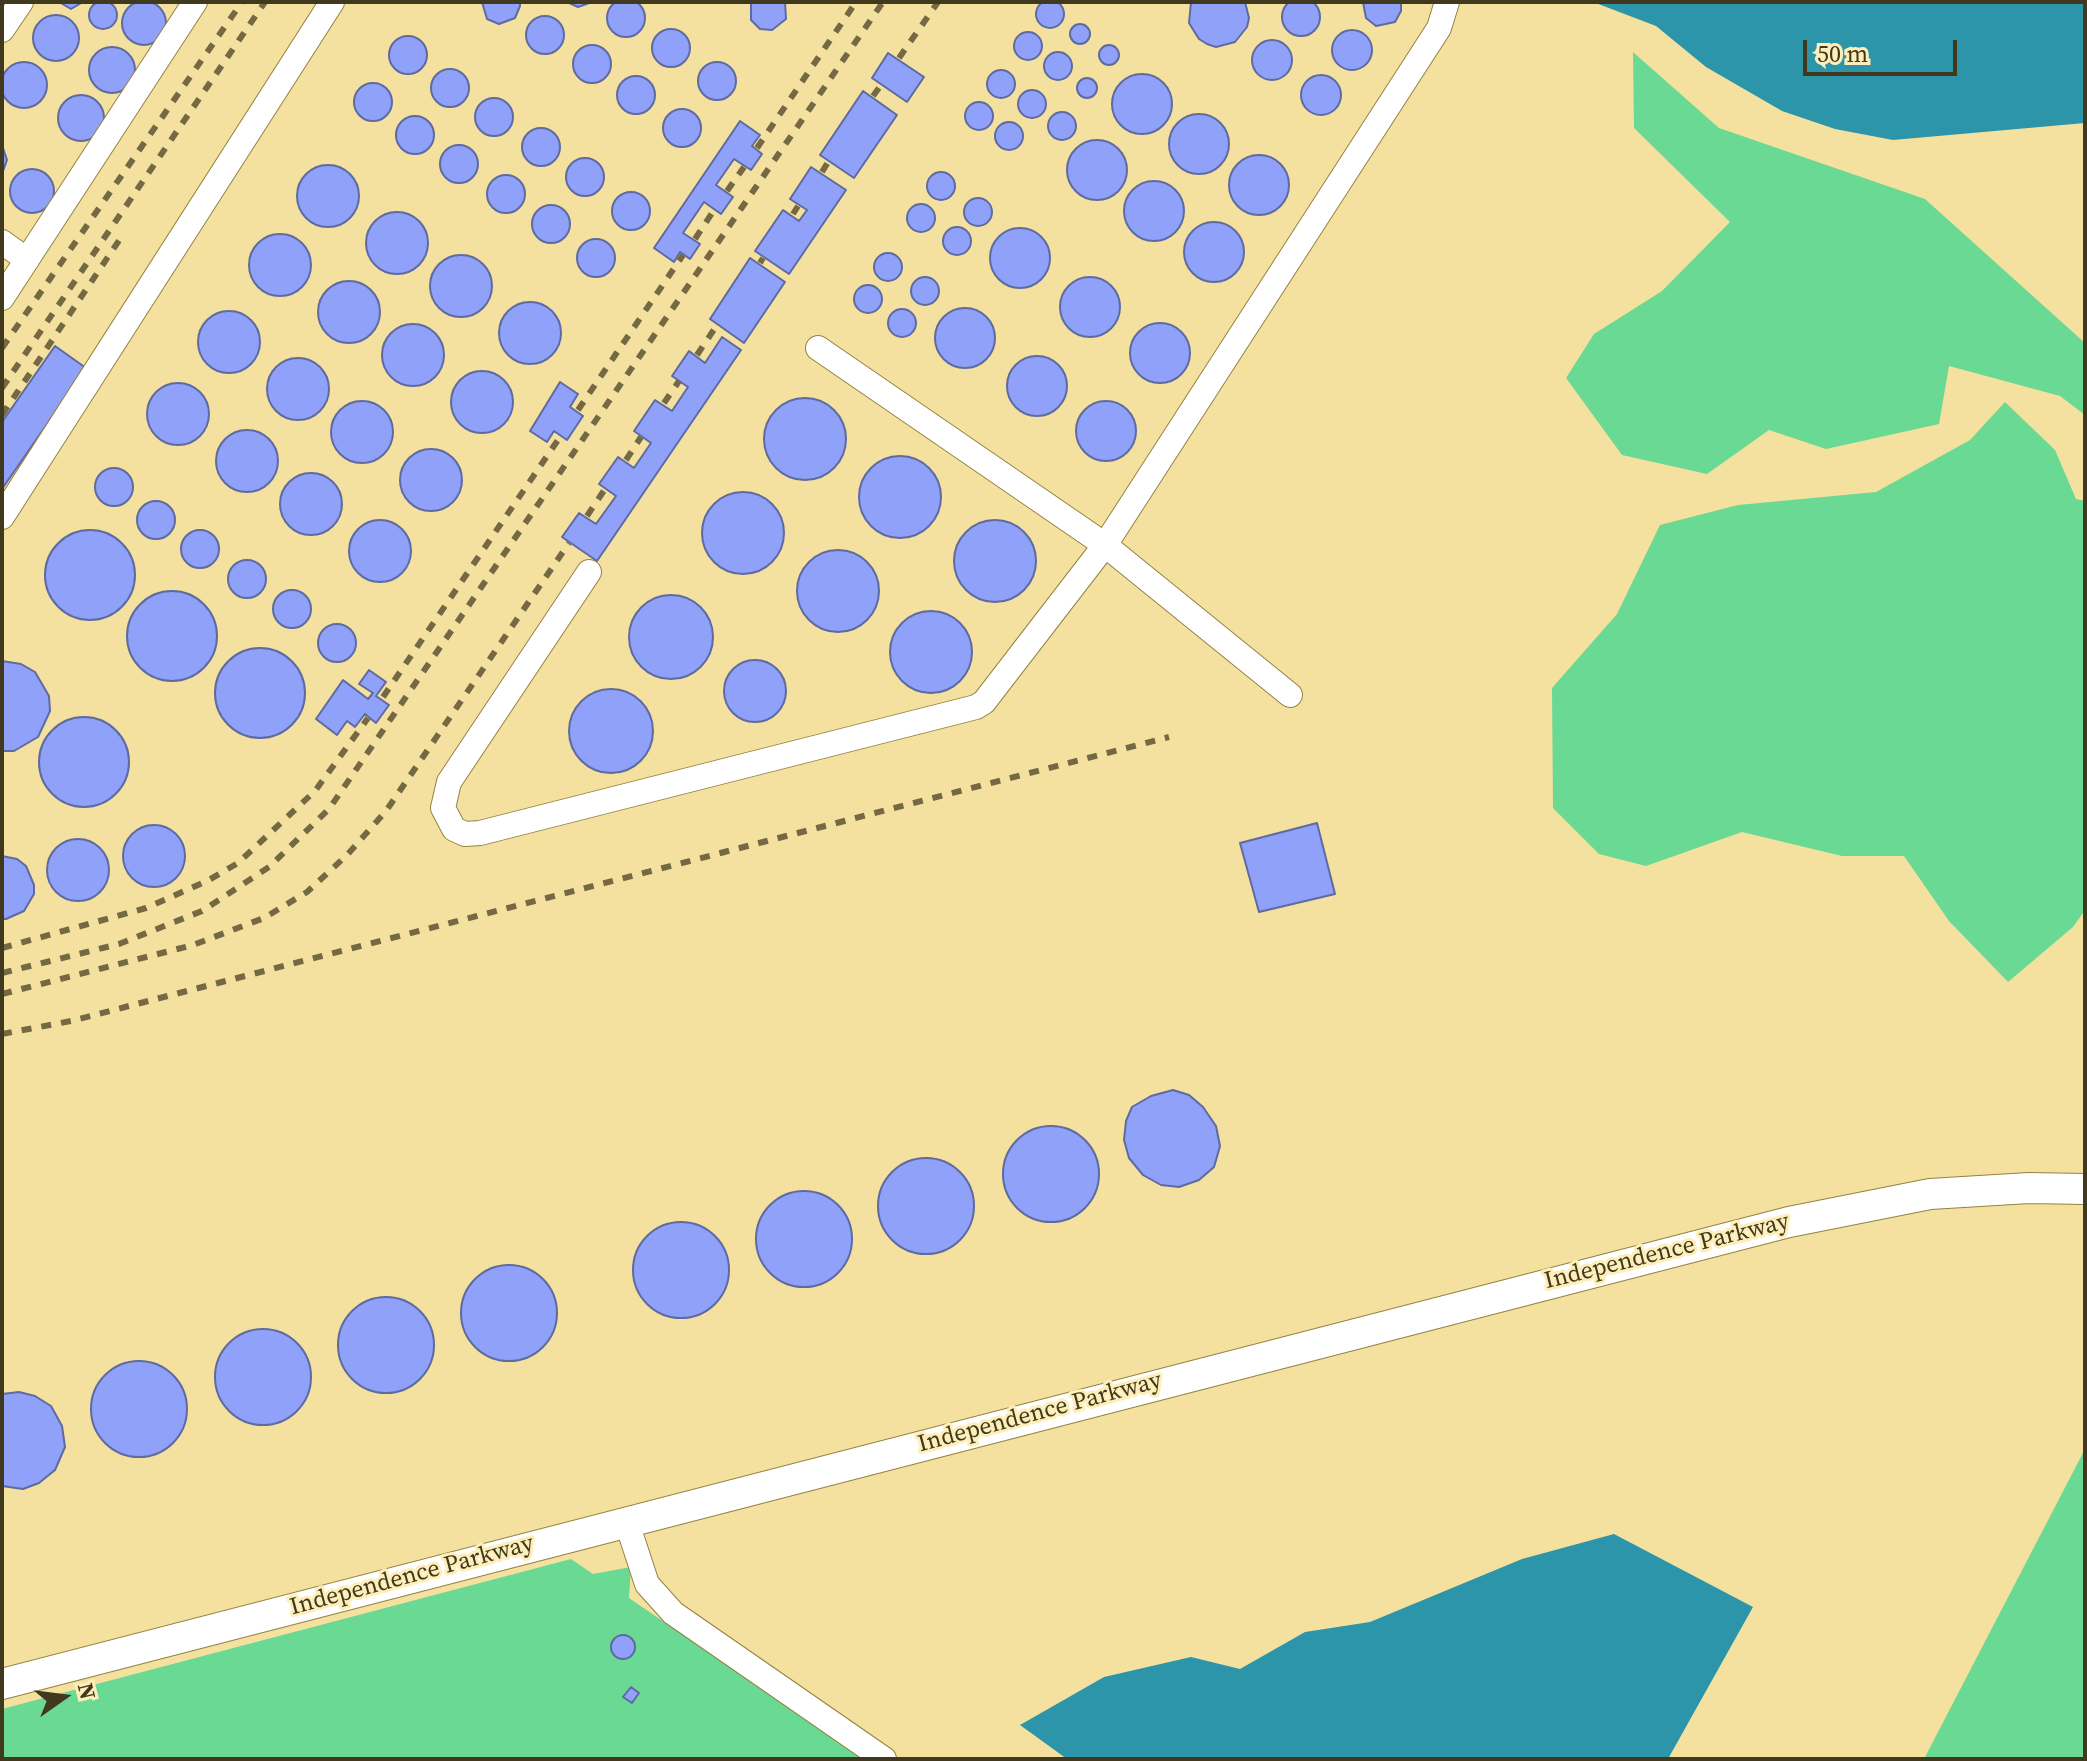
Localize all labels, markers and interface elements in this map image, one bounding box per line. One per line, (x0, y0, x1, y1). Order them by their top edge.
scale bar (1807, 24, 1961, 74)
text: 50 m (1817, 37, 1868, 70)
street label: Independence Parkway (1542, 1208, 1792, 1296)
street label: Independence Parkway (915, 1367, 1165, 1459)
street label: Independence Parkway (287, 1530, 537, 1622)
north arrow (24, 1657, 104, 1737)
text: N (71, 1680, 104, 1703)

